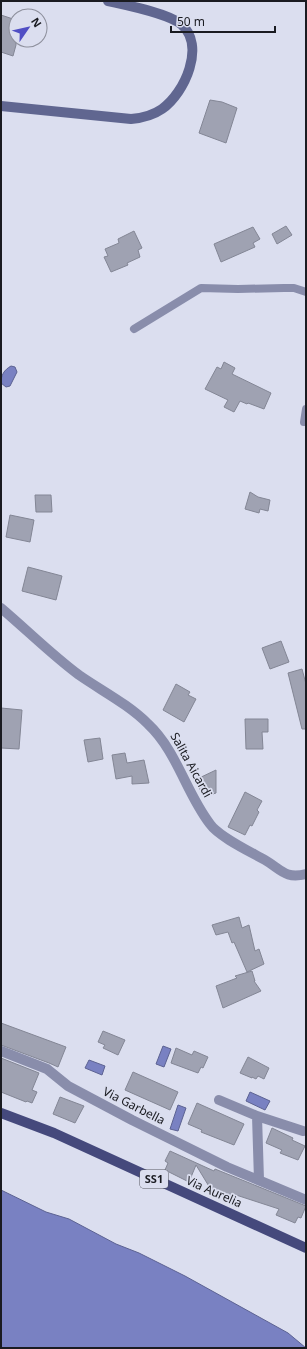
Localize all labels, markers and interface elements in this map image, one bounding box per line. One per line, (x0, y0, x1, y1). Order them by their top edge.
north arrow (8, 8, 48, 48)
scale bar (171, 8, 275, 34)
text: 50 m (177, 13, 205, 30)
text: N (28, 14, 45, 30)
street label: Salita Aicardi (167, 729, 216, 800)
street label: Via Garbella (100, 1083, 168, 1128)
road number: SS1 (140, 1170, 168, 1188)
street label: Via Aurelia (184, 1172, 245, 1211)

